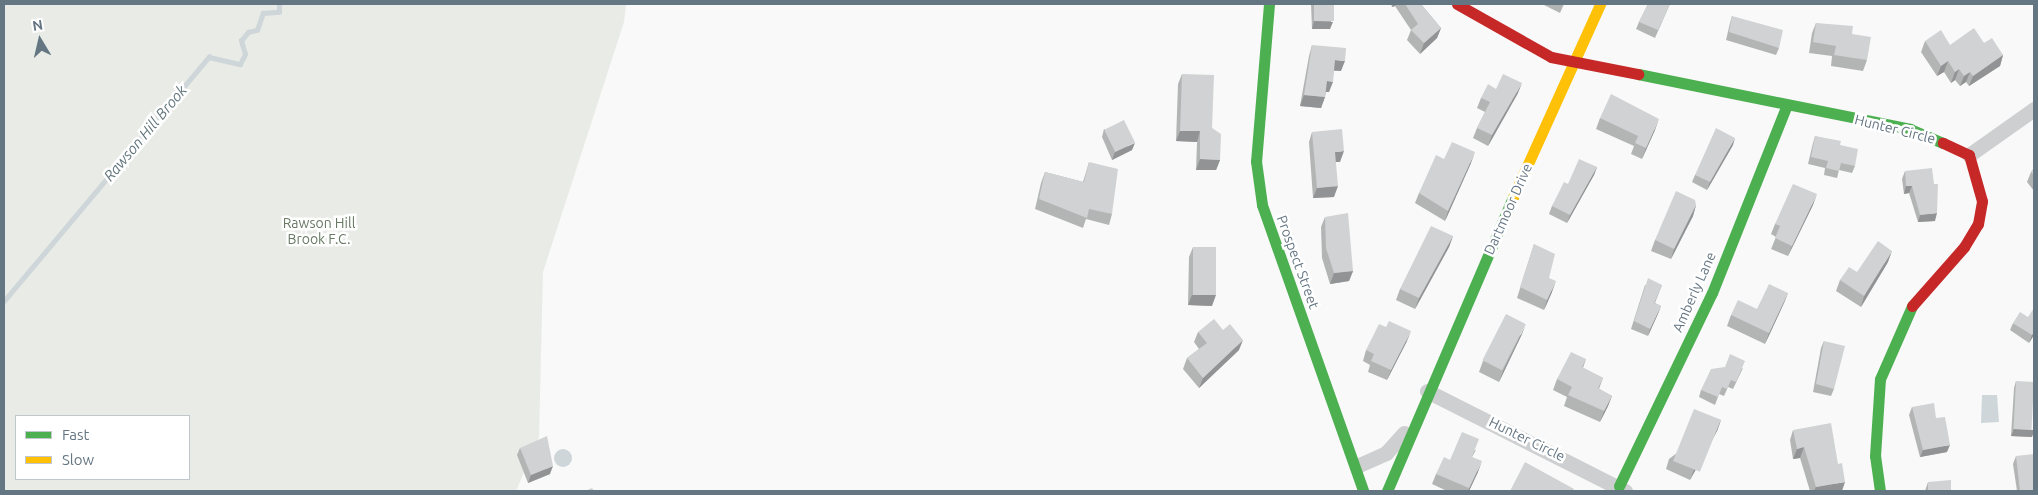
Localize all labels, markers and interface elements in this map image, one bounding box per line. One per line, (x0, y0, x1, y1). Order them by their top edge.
north arrow (15, 15, 65, 65)
text: N (31, 16, 44, 34)
water label: Rawson Hill Brook (100, 81, 190, 185)
street label: Hunter Circle (1853, 111, 1937, 147)
street label: Dartmoor Drive (1480, 161, 1536, 257)
street label: Prospect Street (1273, 213, 1323, 311)
park label: Rawson Hill Brook F.C. (283, 215, 355, 248)
street label: Amberly Lane (1669, 249, 1719, 335)
street label: Hunter Circle (1486, 413, 1568, 465)
legend (15, 415, 190, 480)
text: Fast (62, 426, 89, 443)
text: Slow (62, 451, 94, 468)

